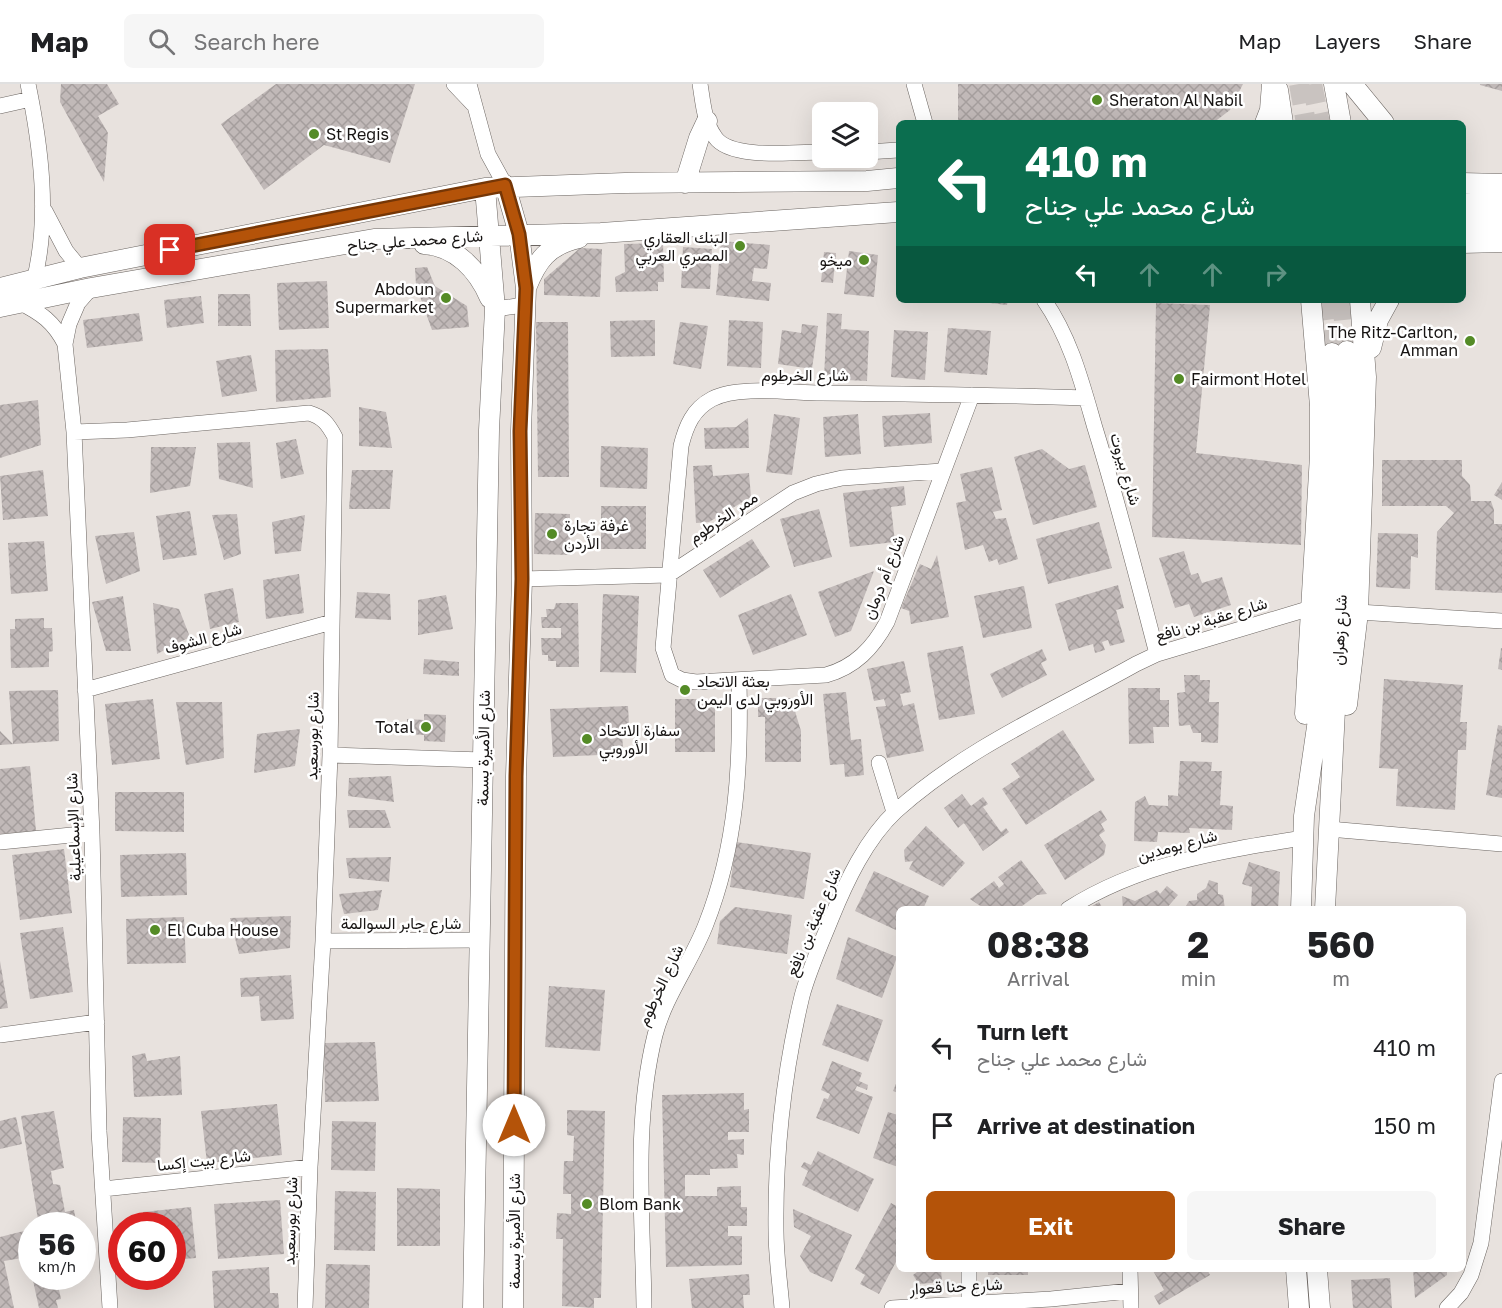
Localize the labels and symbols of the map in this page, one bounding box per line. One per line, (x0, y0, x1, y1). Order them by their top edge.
place label: Sheraton Al Nabil (1109, 90, 1243, 110)
marker: Sheraton Al Nabil (1090, 93, 1104, 107)
place label: St Regis (326, 124, 389, 144)
marker: St Regis (307, 127, 321, 141)
pin (144, 224, 195, 275)
street label: شارع محمد علي جناح (346, 225, 484, 259)
place label: البنك العقاري المصري العربي (635, 227, 728, 269)
marker: البنك العقاري المصري العربي (733, 239, 747, 253)
place label: ميخو (820, 250, 852, 271)
marker: ميخو (857, 253, 871, 267)
place label: Abdoun Supermarket (335, 279, 434, 317)
marker: Abdoun Supermarket (439, 291, 453, 305)
place label: The Ritz-Carlton, Amman (1328, 322, 1458, 360)
marker: The Ritz-Carlton, Amman (1463, 334, 1477, 348)
street label: شارع الخرطوم (761, 365, 849, 387)
place label: Fairmont Hotel (1191, 369, 1306, 389)
marker: Fairmont Hotel (1172, 372, 1186, 386)
street label: شارع بيروت (1104, 431, 1146, 508)
street label: ممر الخرطوم (685, 487, 762, 548)
place label: غرفة تجارة الأردن (564, 515, 629, 554)
marker: غرفة تجارة الأردن (545, 527, 559, 541)
street label: شارع أم درمان (858, 532, 910, 623)
street label: شارع عقبة بن نافع (1152, 592, 1270, 647)
street label: شارع زهران (1327, 594, 1353, 666)
street label: شارع الشوف (162, 618, 244, 660)
place label: بعثة الاتحاد الأوروبي لدى اليمن (697, 671, 813, 713)
marker: بعثة الاتحاد الأوروبي لدى اليمن (678, 683, 692, 697)
street label: شارع الأميرة بسمة (472, 690, 496, 806)
street label: شارع بورسعيد (301, 692, 325, 780)
place label: Total (375, 717, 414, 737)
marker: Total (419, 720, 433, 734)
place label: سفارة الاتحاد الأوروبي (599, 720, 680, 762)
marker: سفارة الاتحاد الأوروبي (580, 732, 594, 746)
street label: شارع الإسماعيلية (61, 772, 87, 881)
street label: شارع بومدين (1135, 825, 1220, 867)
street label: شارع عقبة بن نافع (781, 865, 847, 980)
street label: شارع جابر السوالمة (341, 913, 461, 935)
place label: El Cuba House (167, 920, 279, 940)
marker: El Cuba House (148, 923, 162, 937)
street label: شارع الخرطوم (632, 941, 689, 1030)
position arrow (482, 1093, 546, 1157)
street label: شارع بيت إكسا (156, 1145, 252, 1177)
street label: شارع الأميرة بسمة (504, 1173, 526, 1289)
street label: شارع بورسعيد (278, 1177, 304, 1266)
place label: Blom Bank (599, 1194, 681, 1214)
marker: Blom Bank (580, 1197, 594, 1211)
speed limit sign: 60 (108, 1212, 186, 1290)
street label: شارع حنا قعوار (908, 1274, 1003, 1300)

